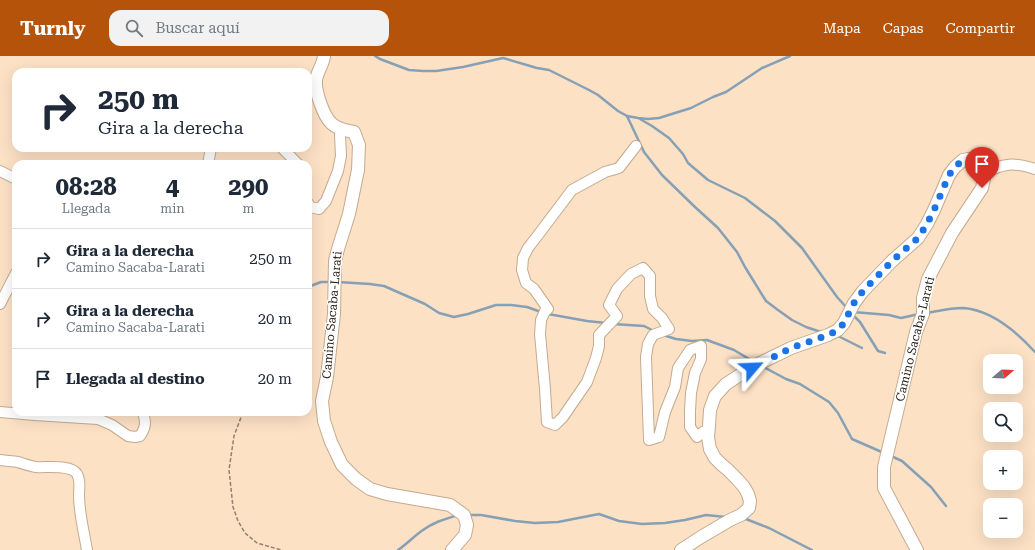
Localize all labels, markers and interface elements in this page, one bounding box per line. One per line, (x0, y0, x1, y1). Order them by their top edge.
search box (109, 10, 389, 46)
text: Turnly (20, 17, 85, 40)
icon: search (123, 17, 145, 39)
text: Buscar aquí (155, 19, 240, 37)
text: Mapa (823, 20, 861, 36)
text: Capas (883, 20, 924, 36)
text: Compartir (946, 20, 1015, 36)
text: 250 m (98, 83, 179, 116)
icon: right (32, 84, 84, 136)
text: Gira a la derecha (98, 117, 243, 138)
pin (965, 147, 999, 188)
icon: arrive (971, 153, 993, 175)
text: 08:28 (56, 173, 117, 201)
text: 4 (166, 173, 179, 201)
text: 290 (228, 173, 269, 201)
text: Llegada (62, 201, 110, 216)
text: min (160, 201, 185, 216)
text: m (242, 201, 254, 216)
text: Gira a la derecha (66, 242, 194, 260)
icon: right (32, 248, 54, 270)
text: 250 m (249, 250, 292, 268)
street label: Camino Sacaba-Larati (319, 250, 345, 379)
text: Camino Sacaba-Larati (66, 260, 205, 275)
street label: Camino Sacaba-Larati (893, 275, 937, 403)
text: Gira a la derecha (66, 302, 194, 320)
icon: right (32, 308, 54, 330)
text: 20 m (258, 310, 292, 328)
text: Camino Sacaba-Larati (66, 320, 205, 335)
position arrow (731, 347, 773, 389)
north arrow (983, 354, 1023, 394)
map controls (983, 354, 1023, 538)
icon: arrive (32, 368, 54, 390)
text: Llegada al destino (66, 370, 205, 388)
text: 20 m (258, 370, 292, 388)
button: search (983, 402, 1023, 442)
button: + (983, 450, 1023, 490)
button: − (983, 498, 1023, 538)

